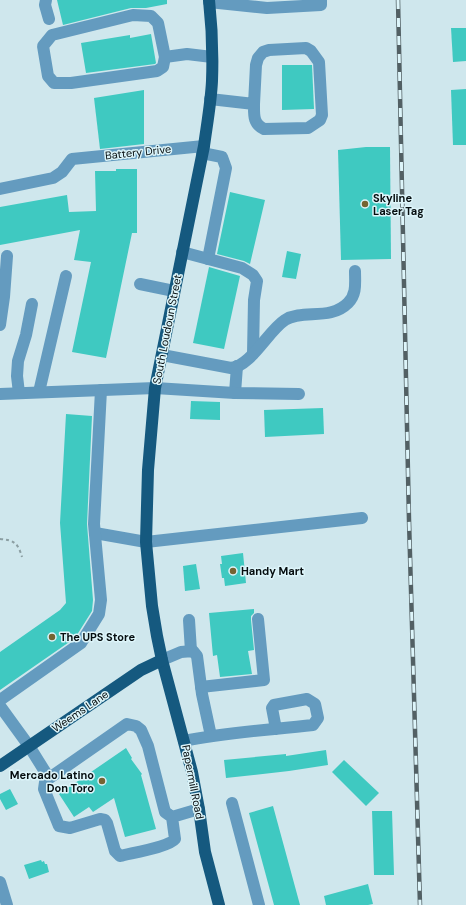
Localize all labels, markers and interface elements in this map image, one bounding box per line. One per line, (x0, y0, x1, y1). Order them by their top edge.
street label: Battery Drive (104, 142, 172, 162)
place label: Skyline Laser Tag (373, 191, 424, 218)
marker: Skyline Laser Tag (360, 199, 370, 209)
street label: South Loudoun Street (150, 273, 184, 385)
place label: Handy Mart (241, 564, 304, 578)
marker: Handy Mart (228, 566, 238, 576)
place label: The UPS Store (60, 630, 135, 644)
marker: The UPS Store (47, 632, 57, 642)
street label: Weems Lane (49, 687, 111, 735)
street label: Papermill Road (179, 744, 207, 820)
place label: Mercado Latino Don Toro (10, 768, 94, 795)
marker: Mercado Latino Don Toro (97, 776, 107, 786)

